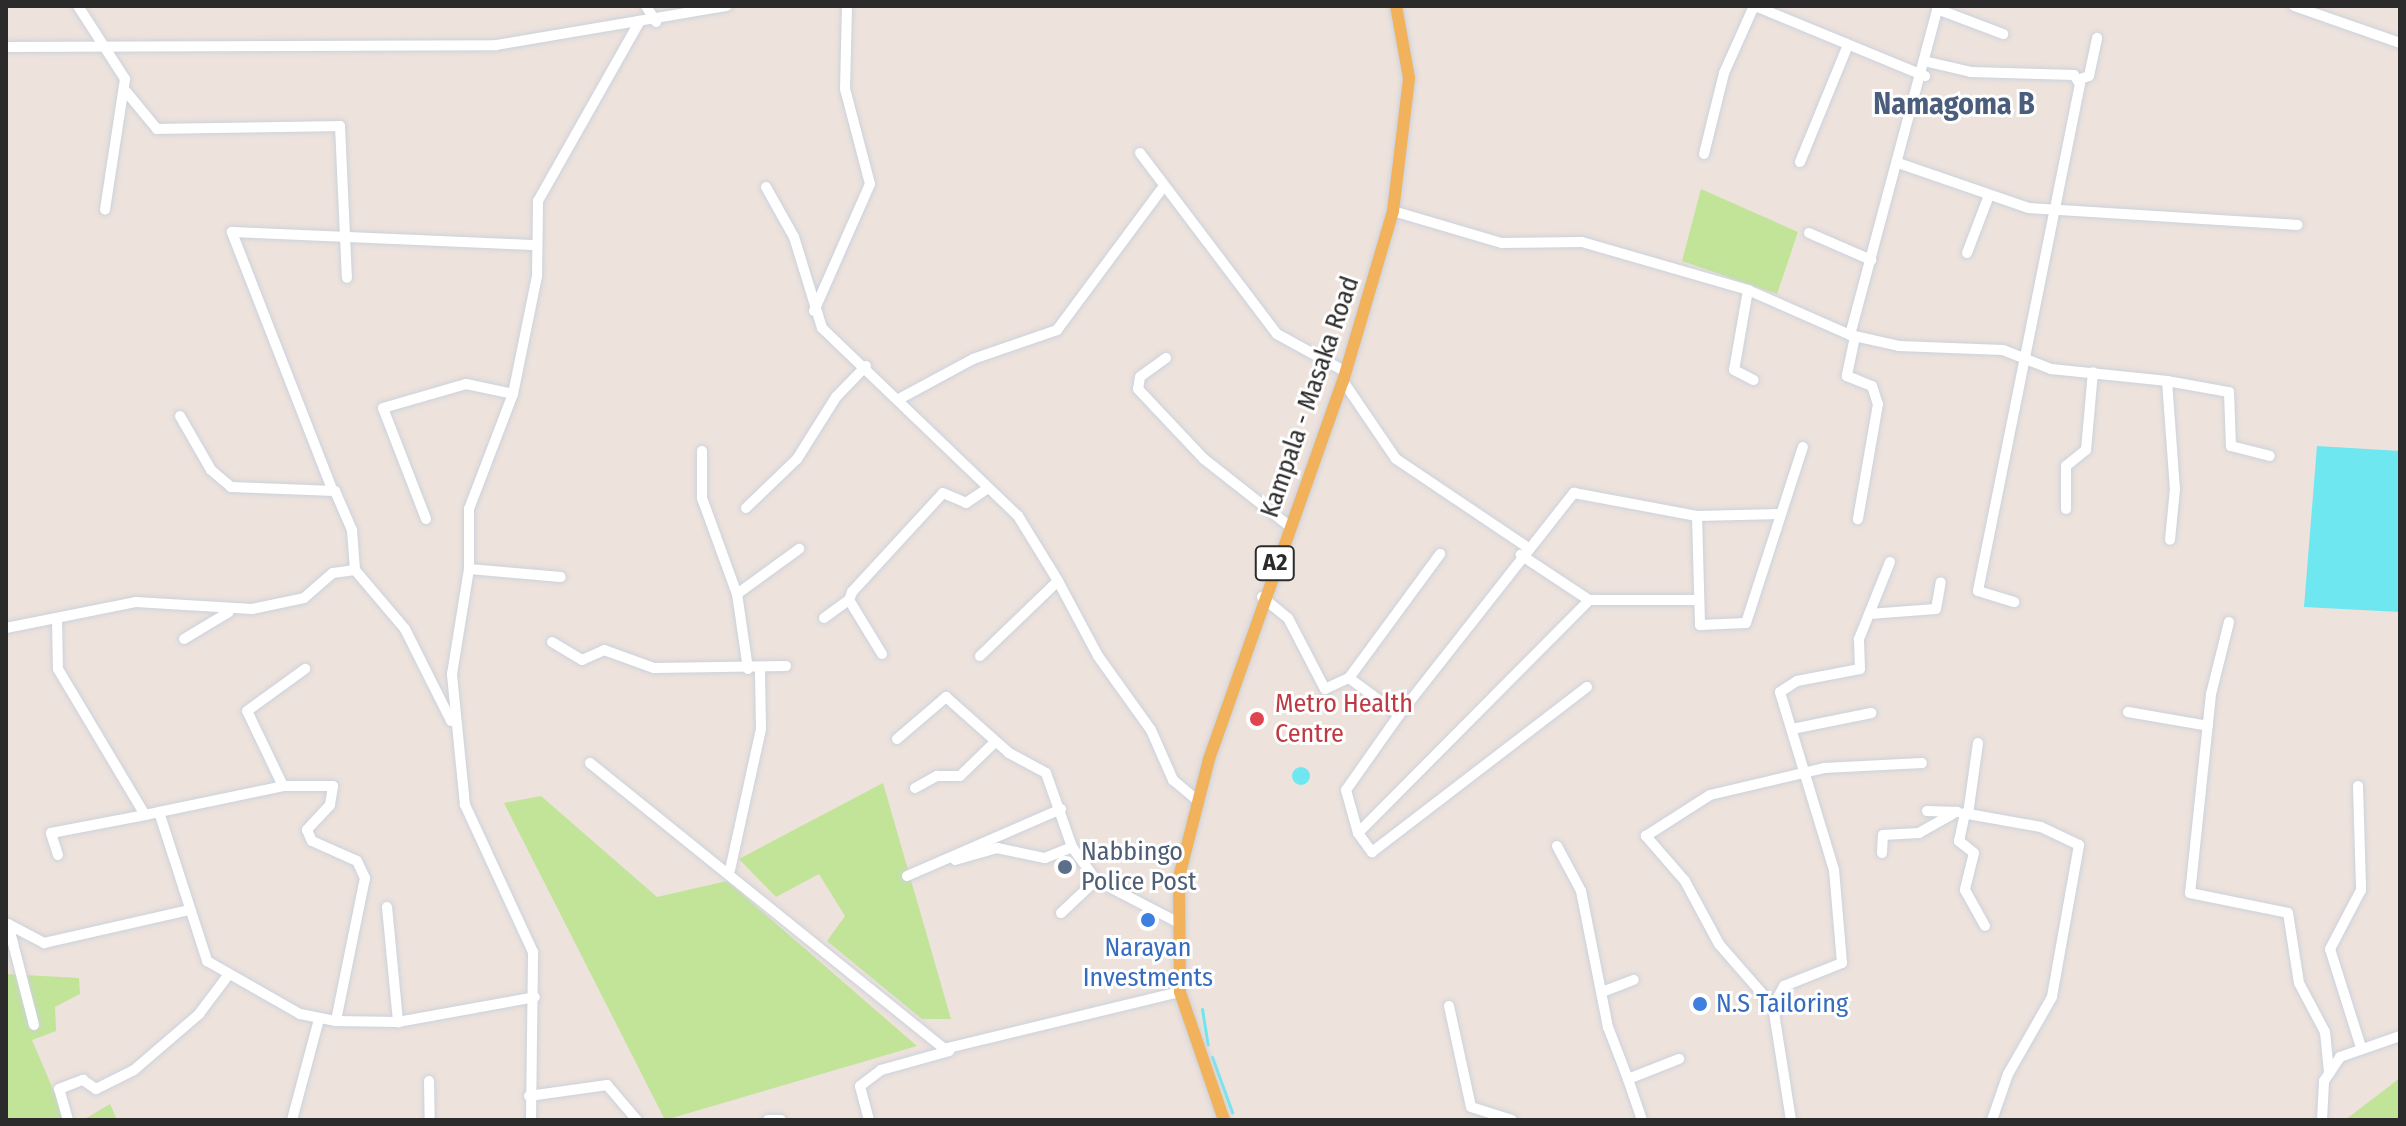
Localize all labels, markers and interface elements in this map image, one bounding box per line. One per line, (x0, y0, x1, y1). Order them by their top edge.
district label: Namagoma B (1873, 86, 2035, 122)
street label: Kampala - Masaka Road (1254, 272, 1366, 522)
road number: A2 (1253, 543, 1297, 583)
place label: Metro Health Centre (1275, 688, 1413, 750)
marker: Metro Health Centre (1246, 708, 1268, 730)
place label: Nabbingo Police Post (1081, 836, 1197, 898)
marker: Nabbingo Police Post (1056, 858, 1074, 876)
marker: Narayan Investments (1139, 911, 1157, 929)
place label: Narayan Investments (1083, 932, 1213, 994)
place label: N.S Tailoring (1716, 988, 1848, 1020)
marker: N.S Tailoring (1691, 995, 1709, 1013)

